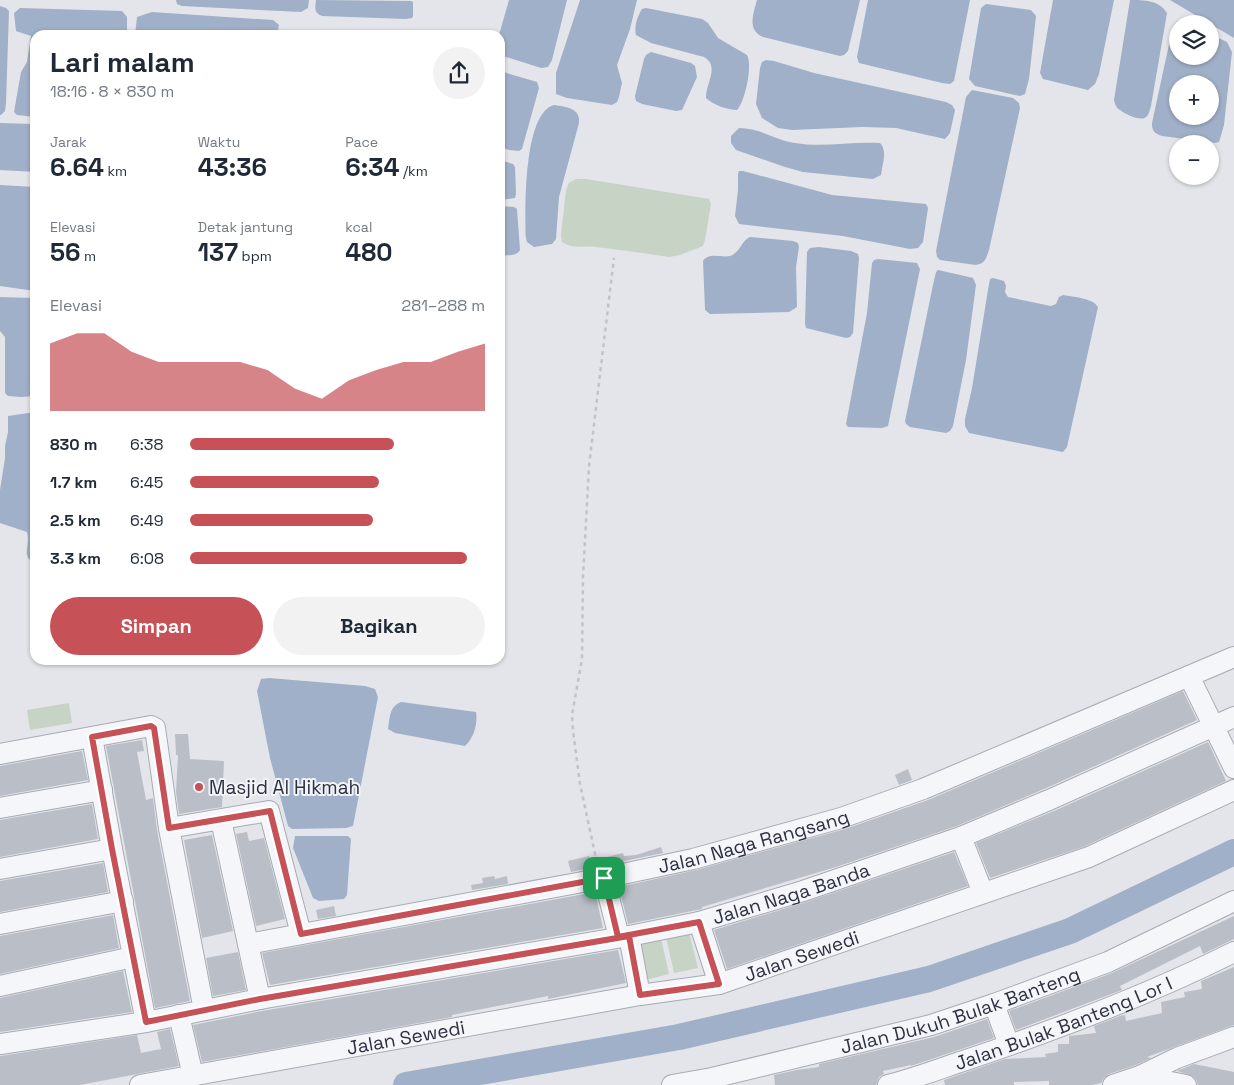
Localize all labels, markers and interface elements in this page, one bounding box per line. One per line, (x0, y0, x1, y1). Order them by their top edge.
map controls (1169, 15, 1219, 185)
button: layers (1169, 15, 1219, 65)
text: Lari malam (50, 44, 195, 80)
button: share (433, 47, 485, 99)
button: + (1169, 75, 1219, 125)
text: 18:16 · 8 × 830 m (50, 81, 174, 102)
text: Jarak (50, 133, 87, 151)
text: Waktu (198, 133, 240, 151)
text: Pace (345, 133, 378, 151)
button: − (1169, 135, 1219, 185)
text: 6.64 (50, 151, 104, 183)
text: 43:36 (198, 151, 267, 183)
text: 6:34 (345, 151, 399, 183)
text: km (104, 162, 127, 180)
text: /km (399, 162, 428, 180)
text: Elevasi (50, 218, 95, 236)
text: Detak jantung (198, 218, 293, 236)
text: kcal (345, 218, 372, 236)
text: 56 (50, 236, 80, 268)
text: 137 (198, 236, 238, 268)
text: 480 (345, 236, 392, 268)
text: m (80, 247, 96, 265)
text: bpm (238, 247, 272, 265)
text: Elevasi (50, 295, 102, 316)
text: 281–288 m (402, 295, 485, 316)
text: 830 m (50, 434, 97, 455)
text: 6:38 (130, 434, 163, 455)
text: 1.7 km (50, 472, 97, 493)
text: 6:45 (130, 472, 163, 493)
text: 2.5 km (50, 510, 101, 531)
text: 6:49 (130, 510, 164, 531)
text: 3.3 km (50, 548, 101, 569)
text: 6:08 (130, 548, 164, 569)
button: Simpan (50, 597, 263, 655)
button: Bagikan (273, 597, 485, 655)
place label: Masjid Al Hikmah (209, 775, 360, 800)
marker: Masjid Al Hikmah (193, 781, 205, 793)
street label: Jalan Naga Rangsang (656, 804, 852, 879)
pin (583, 857, 625, 899)
street label: Jalan Naga Banda (709, 857, 873, 930)
icon: arrive (590, 864, 618, 892)
street label: Jalan Sewedi (741, 924, 862, 987)
street label: Jalan Dukuh Bulak Banteng (838, 961, 1083, 1059)
street label: Jalan Bulak Banteng Lor I (951, 970, 1176, 1075)
street label: Jalan Sewedi (345, 1014, 467, 1060)

